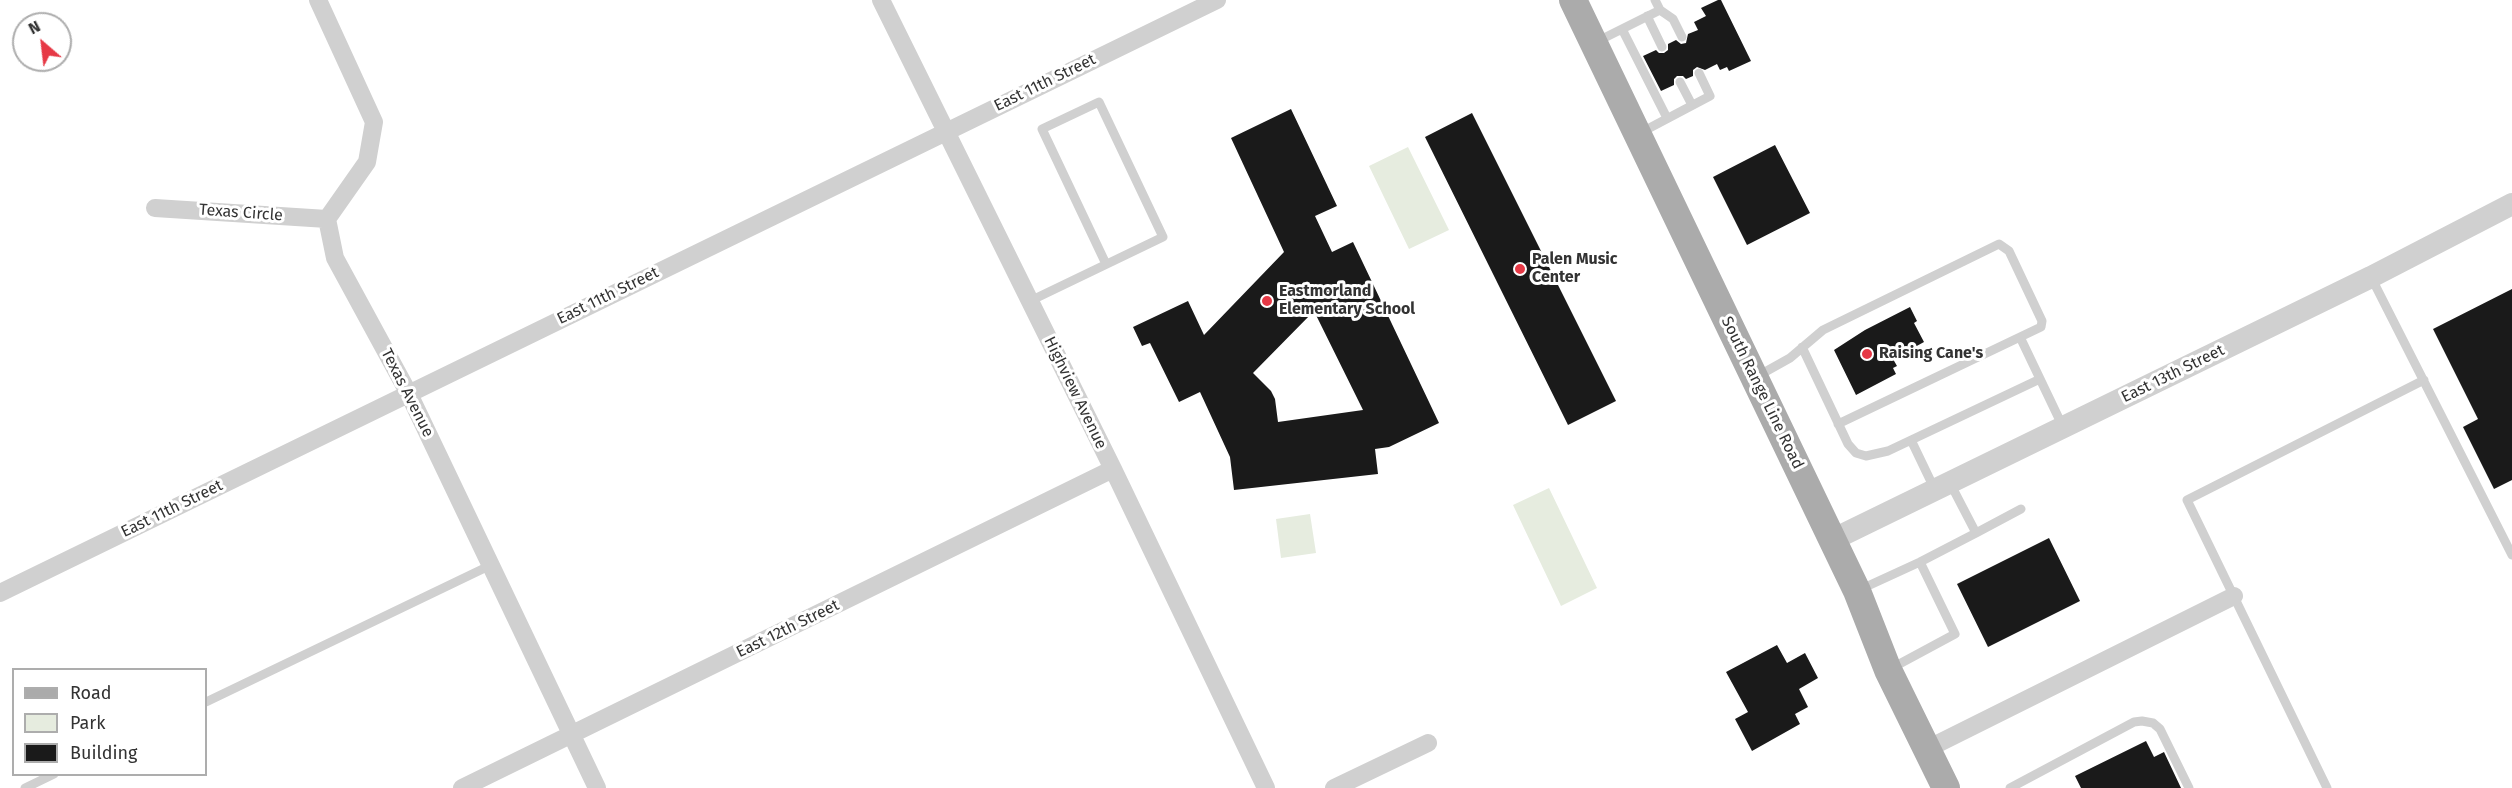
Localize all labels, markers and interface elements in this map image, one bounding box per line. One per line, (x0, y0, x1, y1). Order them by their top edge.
north arrow (12, 12, 72, 72)
text: N (25, 17, 43, 38)
street label: East 11th Street (991, 50, 1099, 116)
street label: Texas Circle (198, 200, 284, 226)
place label: Palen Music Center (1532, 250, 1618, 288)
marker: Palen Music Center (1513, 262, 1527, 276)
street label: East 11th Street (554, 263, 662, 329)
place label: Eastmorland Elementary School (1279, 282, 1415, 320)
marker: Eastmorland Elementary School (1260, 294, 1274, 308)
street label: South Range Line Road (1717, 314, 1807, 472)
street label: Highview Avenue (1039, 334, 1111, 452)
street label: East 13th Street (2118, 341, 2228, 407)
place label: Raising Cane's (1879, 344, 1983, 364)
street label: Texas Avenue (376, 345, 438, 441)
marker: Raising Cane's (1860, 347, 1874, 361)
street label: East 11th Street (118, 476, 226, 542)
street label: East 12th Street (733, 596, 843, 662)
legend (12, 668, 207, 776)
text: Road (70, 682, 112, 704)
text: Park (70, 712, 105, 734)
text: Building (70, 742, 137, 764)

